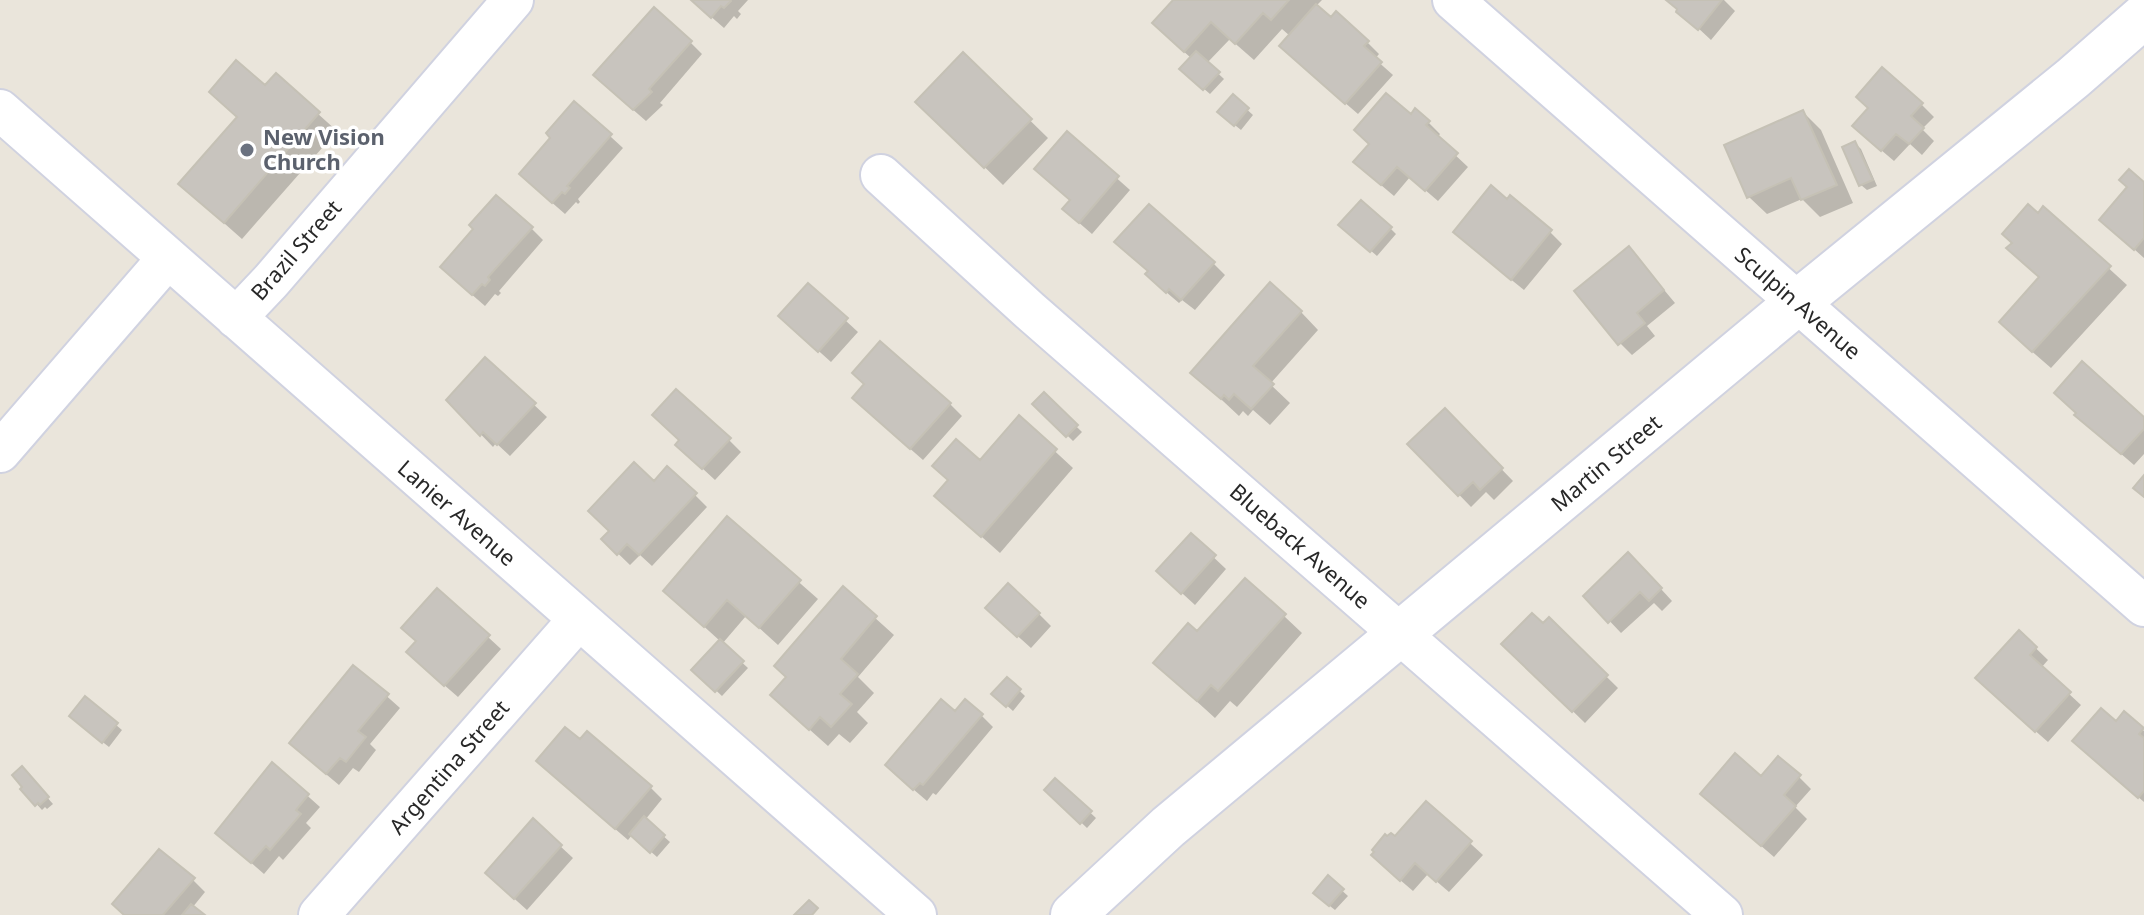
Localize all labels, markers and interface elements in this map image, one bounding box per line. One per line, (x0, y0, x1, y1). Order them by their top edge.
place label: New Vision Church (263, 121, 385, 176)
marker: New Vision Church (238, 141, 256, 159)
street label: Brazil Street (243, 193, 347, 306)
street label: Sculpin Avenue (1729, 239, 1868, 365)
street label: Martin Street (1544, 407, 1667, 517)
street label: Lanier Avenue (392, 453, 523, 572)
street label: Blueback Avenue (1224, 476, 1377, 615)
street label: Argentina Street (381, 693, 515, 840)

